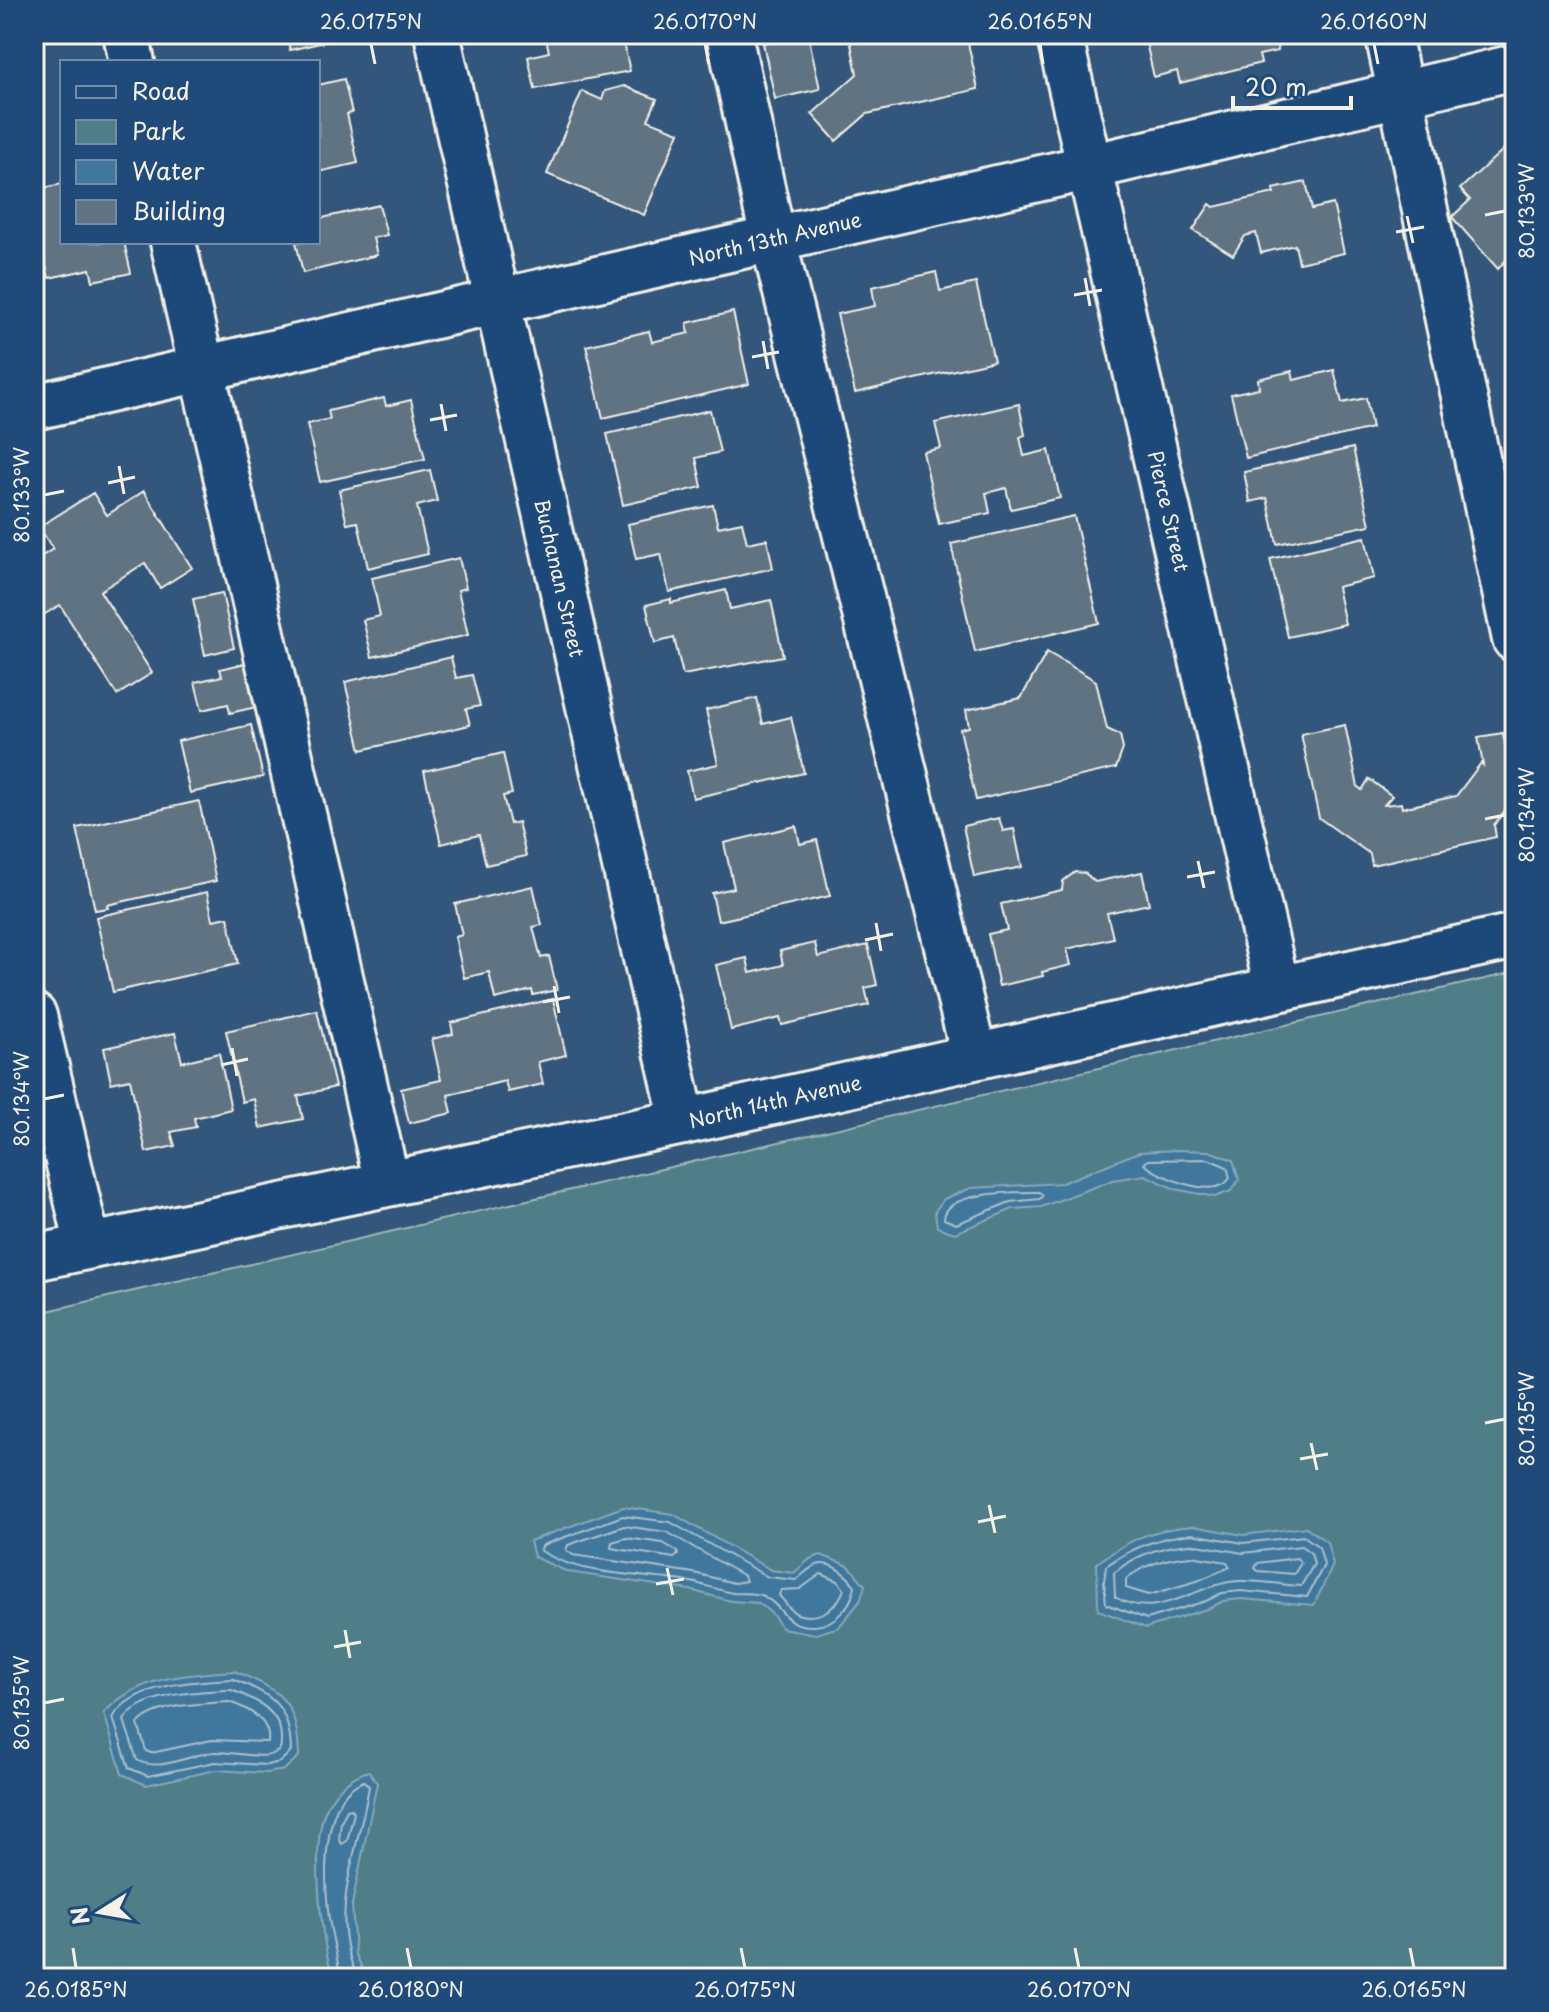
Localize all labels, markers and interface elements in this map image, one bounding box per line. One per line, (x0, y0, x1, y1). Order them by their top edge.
text: 26.0175°N (320, 6, 422, 36)
text: 26.0170°N (653, 6, 757, 36)
text: 26.0165°N (987, 6, 1093, 36)
text: 26.0160°N (1320, 6, 1428, 36)
legend (60, 60, 320, 244)
scale bar (1233, 60, 1351, 110)
text: 20 m (1245, 68, 1307, 104)
text: Road (132, 72, 190, 108)
text: Park (132, 112, 186, 148)
text: Water (132, 152, 205, 188)
text: 80.133°W (1511, 163, 1541, 259)
text: Building (132, 192, 226, 228)
street label: North 13th Avenue (686, 204, 864, 272)
text: 80.133°W (6, 447, 36, 543)
street label: Pierce Street (1140, 447, 1198, 575)
street label: Buchanan Street (527, 496, 593, 660)
text: 80.134°W (1511, 767, 1541, 863)
text: 80.134°W (6, 1051, 36, 1147)
street label: North 14th Avenue (686, 1067, 864, 1135)
text: 80.135°W (1511, 1371, 1541, 1466)
text: 80.135°W (6, 1655, 36, 1750)
north arrow (60, 1872, 140, 1952)
text: N (61, 1904, 97, 1928)
text: 26.0185°N (24, 1974, 128, 2004)
text: 26.0180°N (358, 1974, 464, 2004)
text: 26.0175°N (694, 1974, 796, 2004)
text: 26.0170°N (1027, 1974, 1131, 2004)
text: 26.0165°N (1361, 1974, 1467, 2004)

